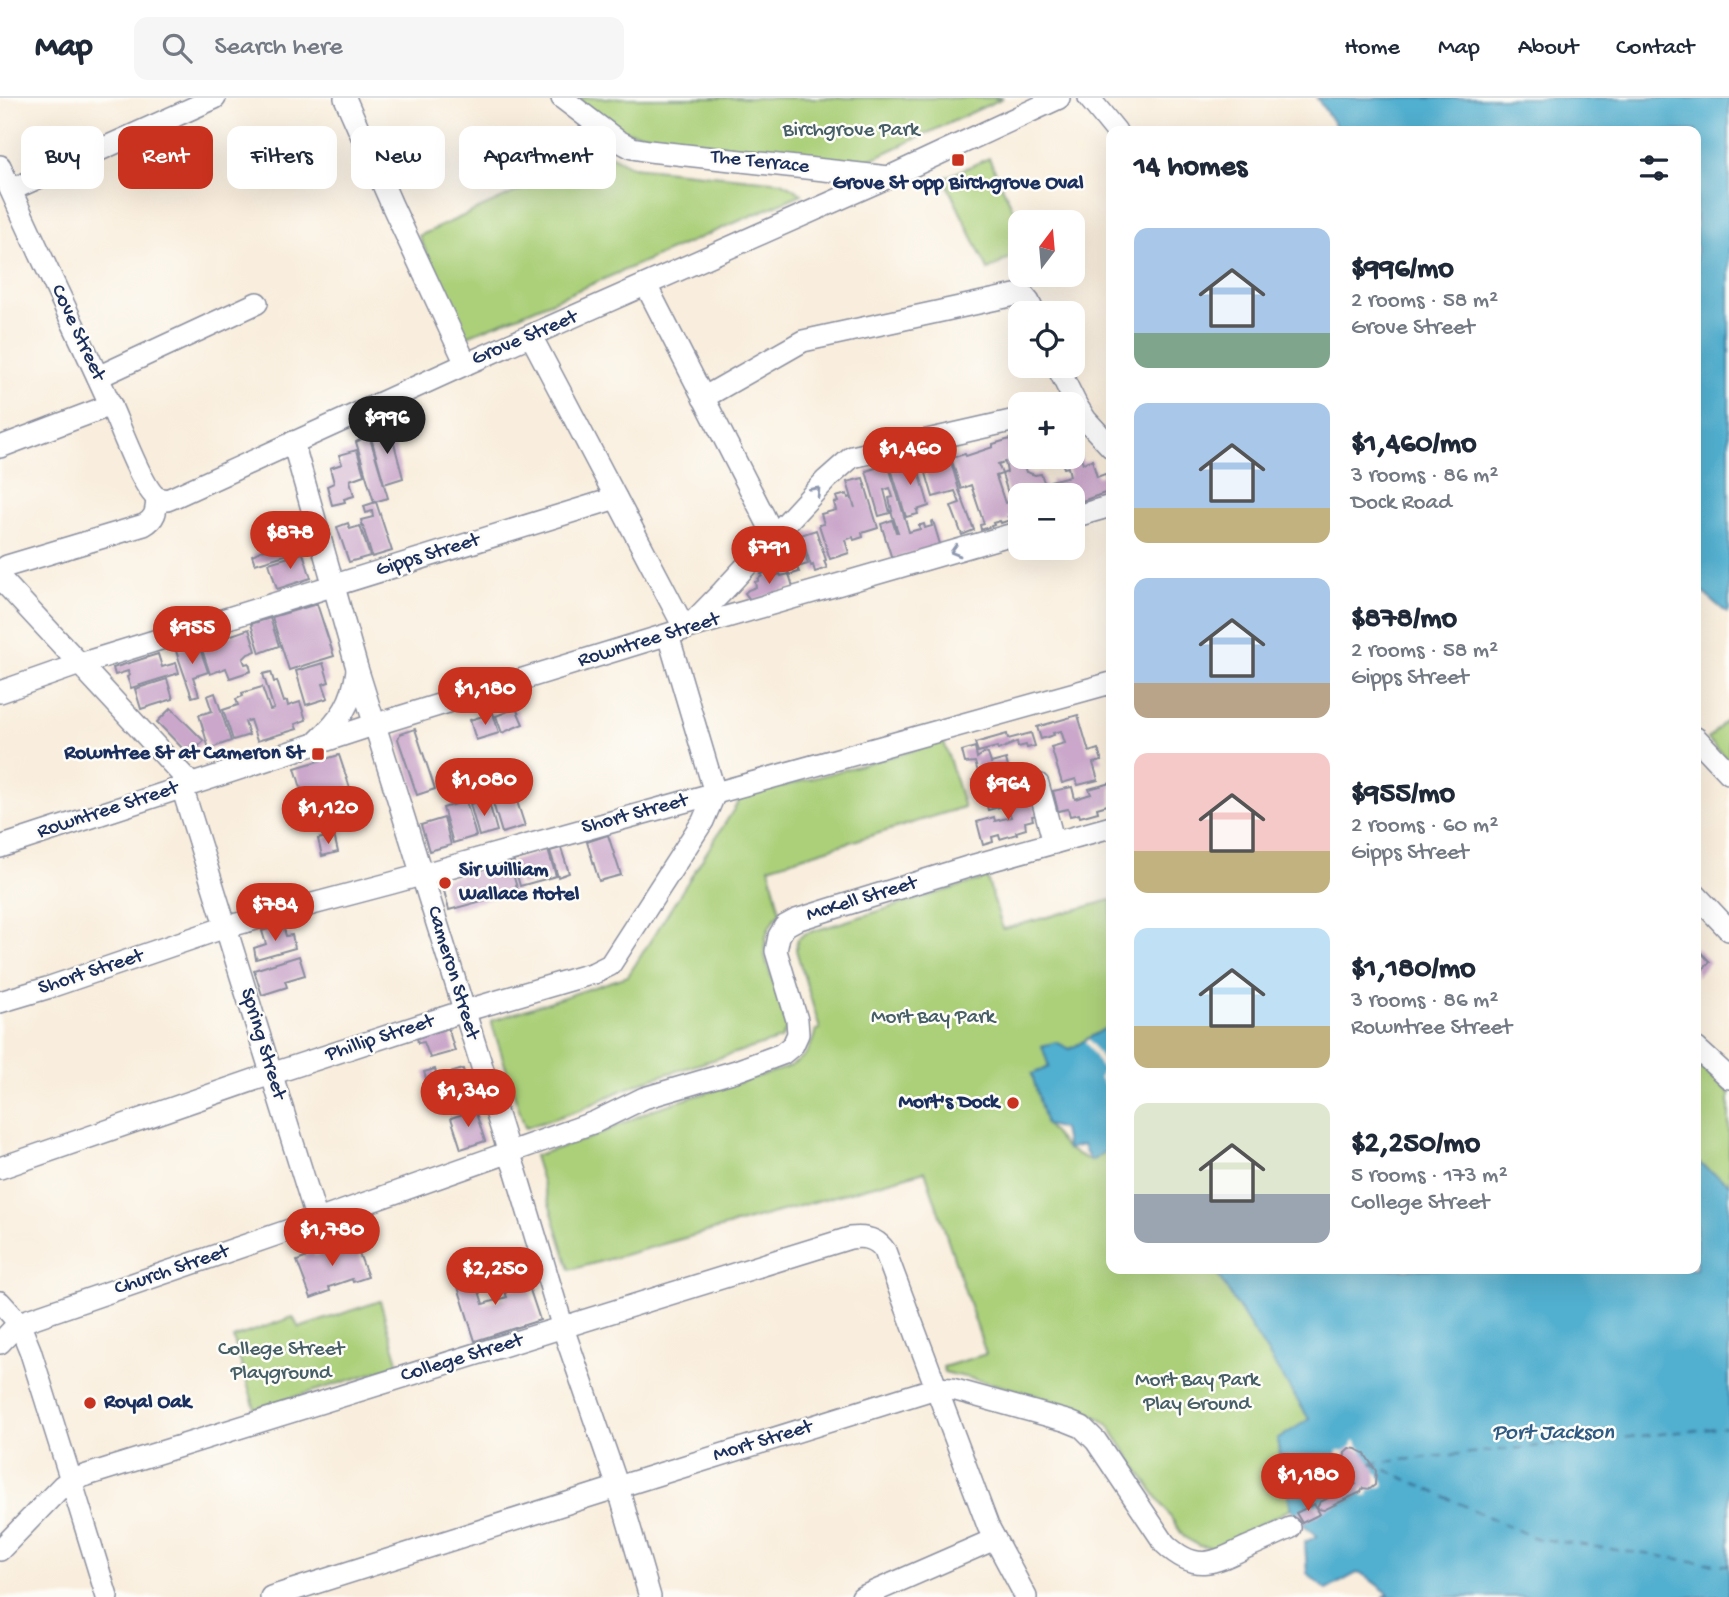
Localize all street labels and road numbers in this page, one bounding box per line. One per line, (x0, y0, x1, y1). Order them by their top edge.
street label: The Terrace (709, 145, 811, 181)
street label: Cove Street (44, 281, 111, 387)
street label: Grove Street (468, 305, 584, 373)
street label: Gipps Street (373, 528, 485, 584)
street label: Rowntree Street (575, 607, 725, 674)
street label: Rowntree Street (34, 776, 184, 846)
street label: Short Street (579, 788, 693, 841)
street label: McKell Street (804, 871, 923, 929)
street label: Cameron Street (420, 903, 485, 1045)
street label: Short Street (35, 944, 149, 1002)
street label: Spring Street (233, 985, 291, 1105)
street label: Phillip Street (322, 1009, 440, 1069)
street label: Church Street (112, 1239, 235, 1302)
street label: College Street (398, 1328, 528, 1389)
street label: Mort Street (710, 1414, 818, 1469)

